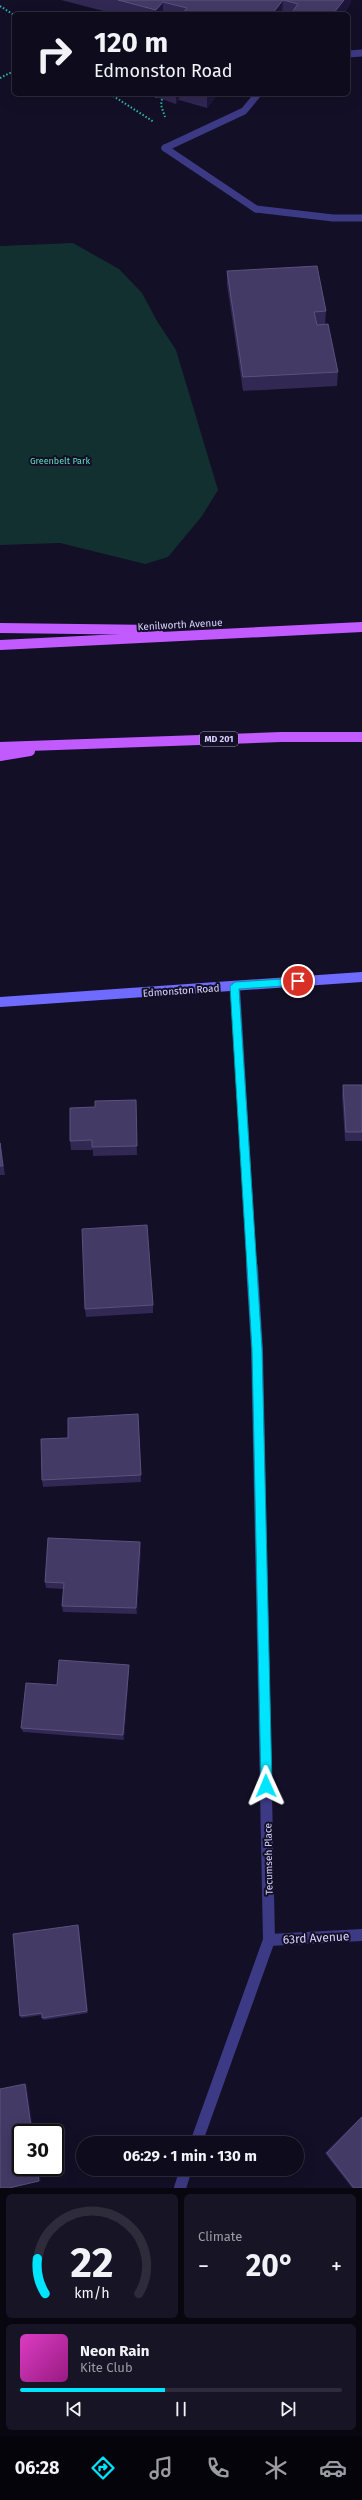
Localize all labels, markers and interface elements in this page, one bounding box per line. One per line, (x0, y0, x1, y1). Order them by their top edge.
text: 120 m (94, 26, 168, 59)
icon: right (28, 28, 80, 80)
text: Edmonston Road (94, 60, 233, 82)
park label: Greenbelt Park (30, 456, 90, 466)
street label: Kenilworth Avenue (137, 617, 223, 633)
road number: MD 201 (200, 732, 238, 746)
pin (281, 964, 315, 998)
icon: arrive (287, 970, 309, 992)
street label: Edmonston Road (142, 982, 220, 1000)
position arrow (245, 1765, 287, 1807)
street label: Tecumseh Place (262, 1823, 276, 1895)
street label: 63rd Avenue (282, 1929, 350, 1947)
speed limit sign: 30 (12, 2124, 64, 2176)
text: 06:29 · 1 min · 130 m (123, 2147, 257, 2165)
text: Climate (198, 2229, 242, 2244)
text: 22 (70, 2238, 114, 2288)
text: 20° (246, 2248, 294, 2284)
text: − (198, 2253, 209, 2280)
text: + (331, 2253, 342, 2280)
text: km/h (74, 2285, 110, 2302)
text: Neon Rain (80, 2342, 149, 2360)
text: Kite Club (80, 2360, 133, 2375)
icon: previous (63, 2398, 85, 2420)
icon: pause (170, 2398, 192, 2420)
icon: next (277, 2398, 299, 2420)
icon: directions (89, 2454, 117, 2482)
icon: music (147, 2454, 175, 2482)
icon: phone (204, 2454, 232, 2482)
icon: climate (262, 2454, 290, 2482)
icon: car (319, 2454, 347, 2482)
text: 06:28 (15, 2457, 60, 2479)

